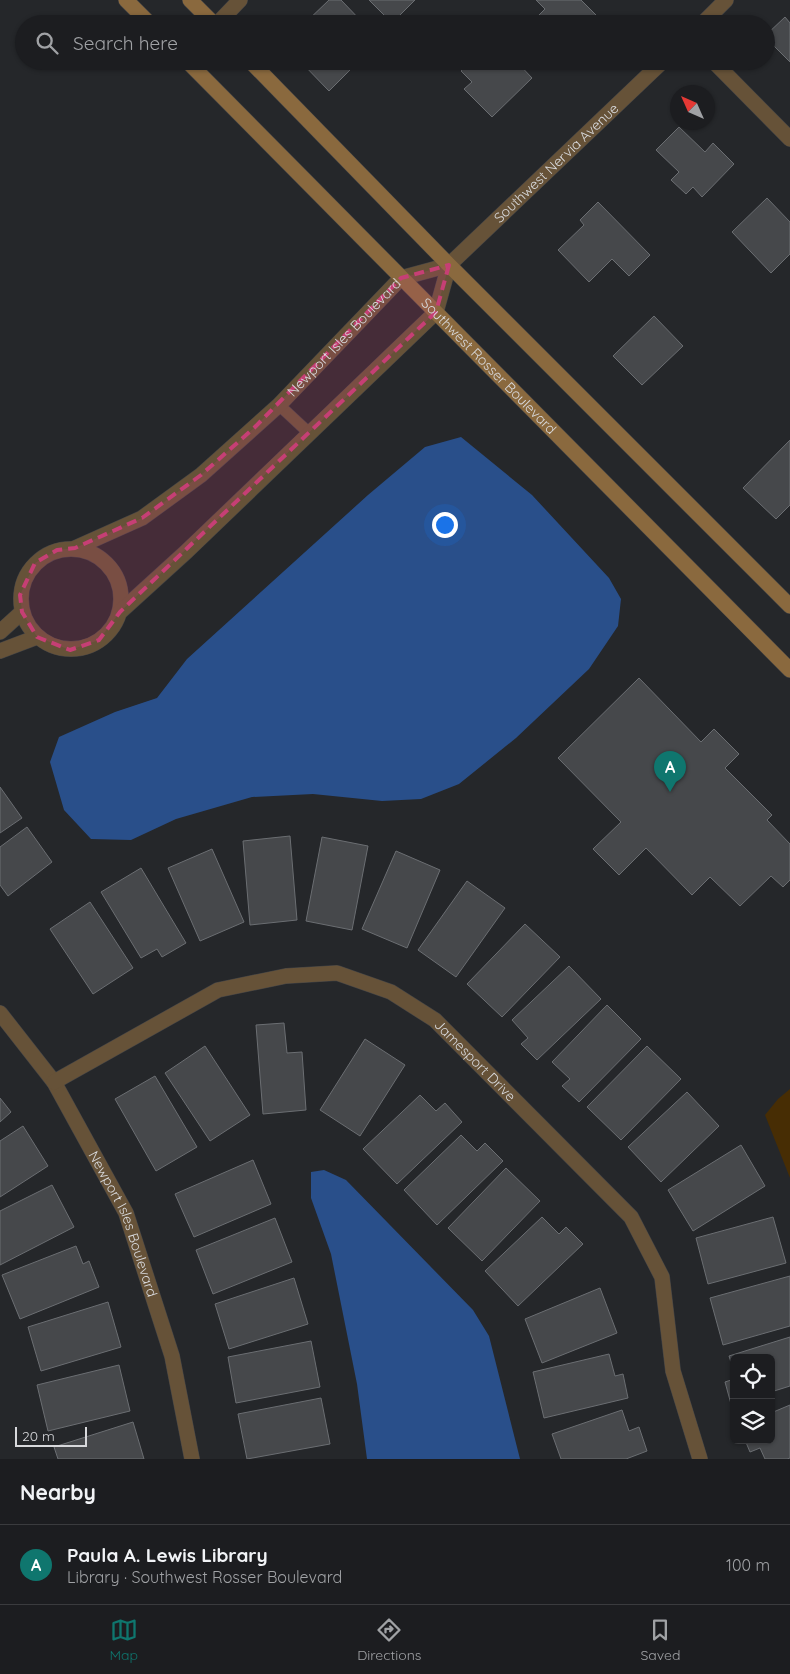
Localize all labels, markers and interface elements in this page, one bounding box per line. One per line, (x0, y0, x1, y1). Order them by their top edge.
search box (15, 15, 775, 70)
icon: search (33, 29, 61, 57)
text: Search here (73, 31, 178, 55)
north arrow (670, 85, 715, 130)
street label: Southwest Nervia Avenue (490, 99, 622, 227)
street label: Newport Isles Boulevard (283, 275, 405, 400)
street label: Southwest Rosser Boulevard (417, 294, 560, 438)
your location (432, 512, 458, 538)
pin: A (654, 751, 686, 792)
street label: Jamesport Drive (431, 1016, 520, 1105)
street label: Newport Isles Boulevard (85, 1148, 161, 1299)
map controls (730, 1354, 775, 1444)
button: locate (730, 1354, 775, 1399)
button: layers (730, 1399, 775, 1444)
scale bar (15, 1424, 88, 1447)
text: 20 m (22, 1427, 55, 1445)
text: Nearby (20, 1479, 96, 1505)
text: Paula A. Lewis Library (67, 1543, 268, 1567)
text: A (31, 1555, 41, 1575)
text: 100 m (726, 1555, 770, 1575)
text: Library · Southwest Rosser Boulevard (67, 1567, 342, 1587)
tab: Map (110, 1616, 138, 1664)
tab: Directions (357, 1616, 421, 1664)
tab: Saved (640, 1616, 680, 1664)

